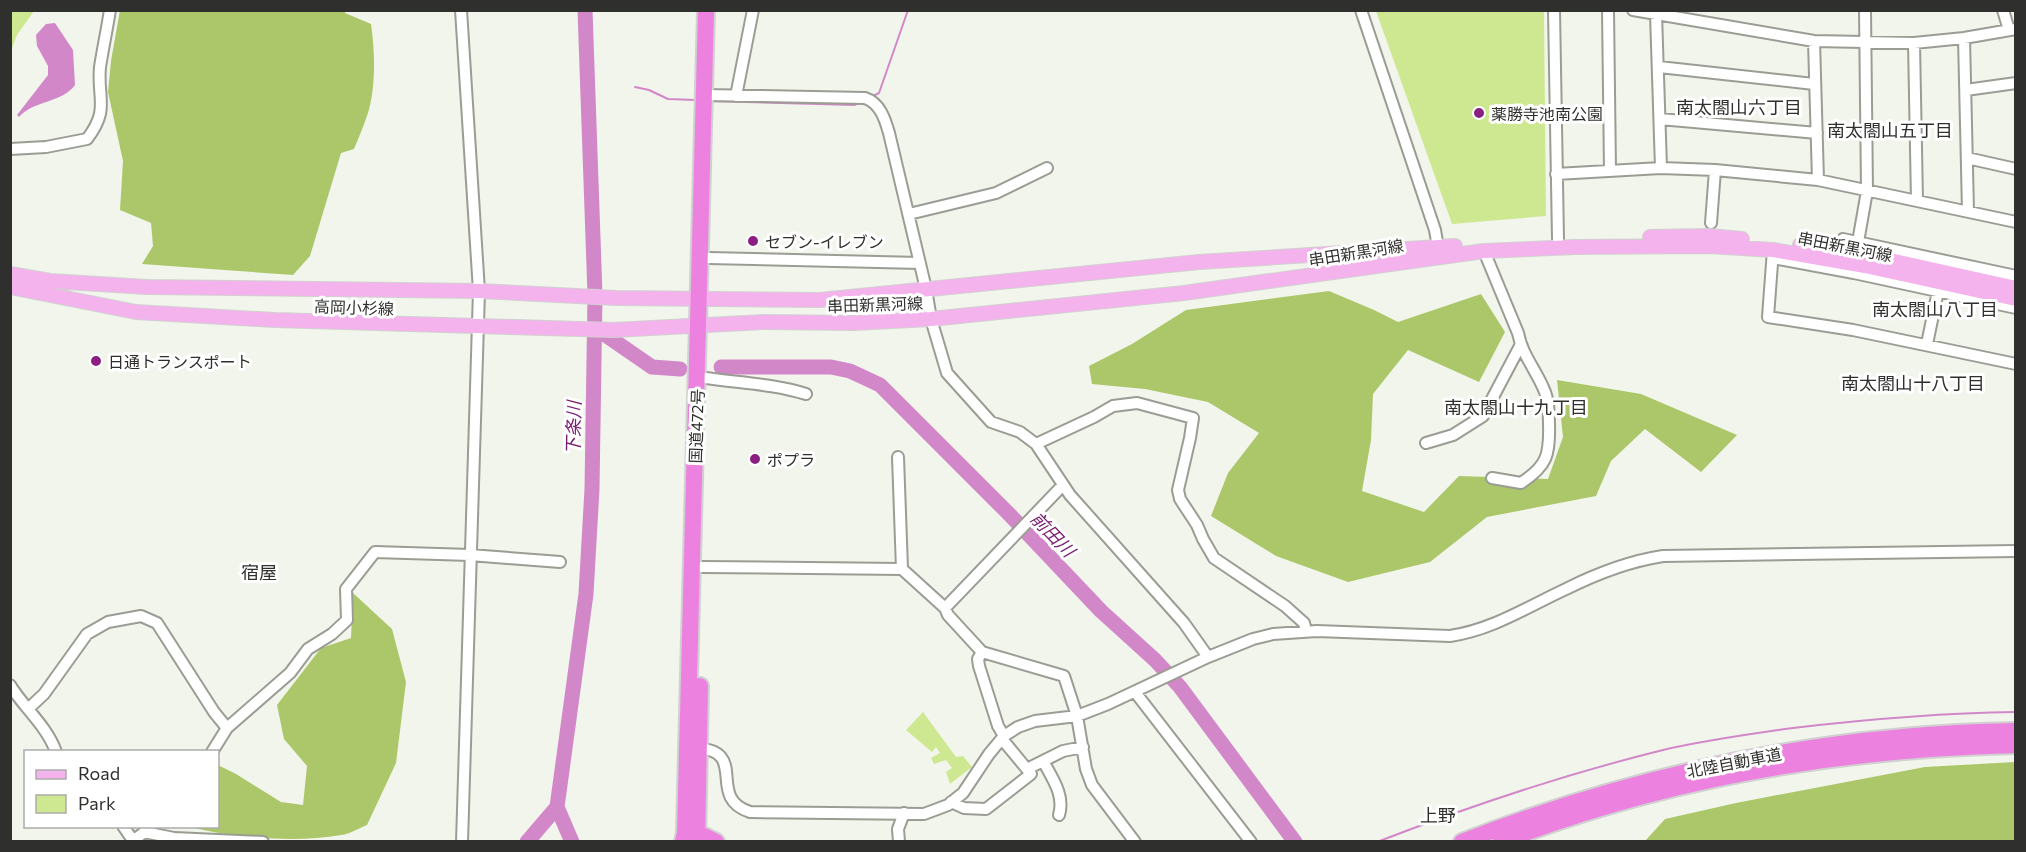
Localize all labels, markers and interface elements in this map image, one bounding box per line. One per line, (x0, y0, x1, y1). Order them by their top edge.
district label: 南太閤山六丁目 (1676, 96, 1802, 118)
place label: 薬勝寺池南公園 (1491, 104, 1603, 123)
marker: 薬勝寺池南公園 (1472, 106, 1486, 120)
district label: 南太閤山五丁目 (1827, 119, 1953, 141)
street label: 串田新黒河線 (1796, 228, 1894, 264)
place label: セブン-イレブン (765, 232, 884, 251)
marker: セブン-イレブン (746, 234, 760, 248)
street label: 串田新黒河線 (1307, 235, 1405, 269)
street label: 串田新黒河線 (827, 293, 923, 315)
street label: 高岡小杉線 (314, 296, 394, 318)
district label: 南太閤山八丁目 (1872, 298, 1998, 320)
place label: 日通トランスポート (108, 352, 252, 371)
marker: 日通トランスポート (89, 354, 103, 368)
district label: 南太閤山十八丁目 (1841, 372, 1985, 394)
street label: 国道472号 (685, 388, 707, 464)
district label: 南太閤山十九丁目 (1444, 396, 1588, 418)
water label: 下条川 (562, 399, 585, 455)
place label: ポプラ (767, 450, 815, 469)
marker: ポプラ (748, 452, 762, 466)
water label: 前田川 (1026, 507, 1081, 563)
district label: 宿屋 (241, 561, 277, 583)
street label: 北陸自動車道 (1685, 744, 1783, 780)
legend (24, 750, 219, 828)
text: Road (78, 762, 120, 784)
text: Park (78, 792, 116, 814)
district label: 上野 (1420, 804, 1456, 826)

